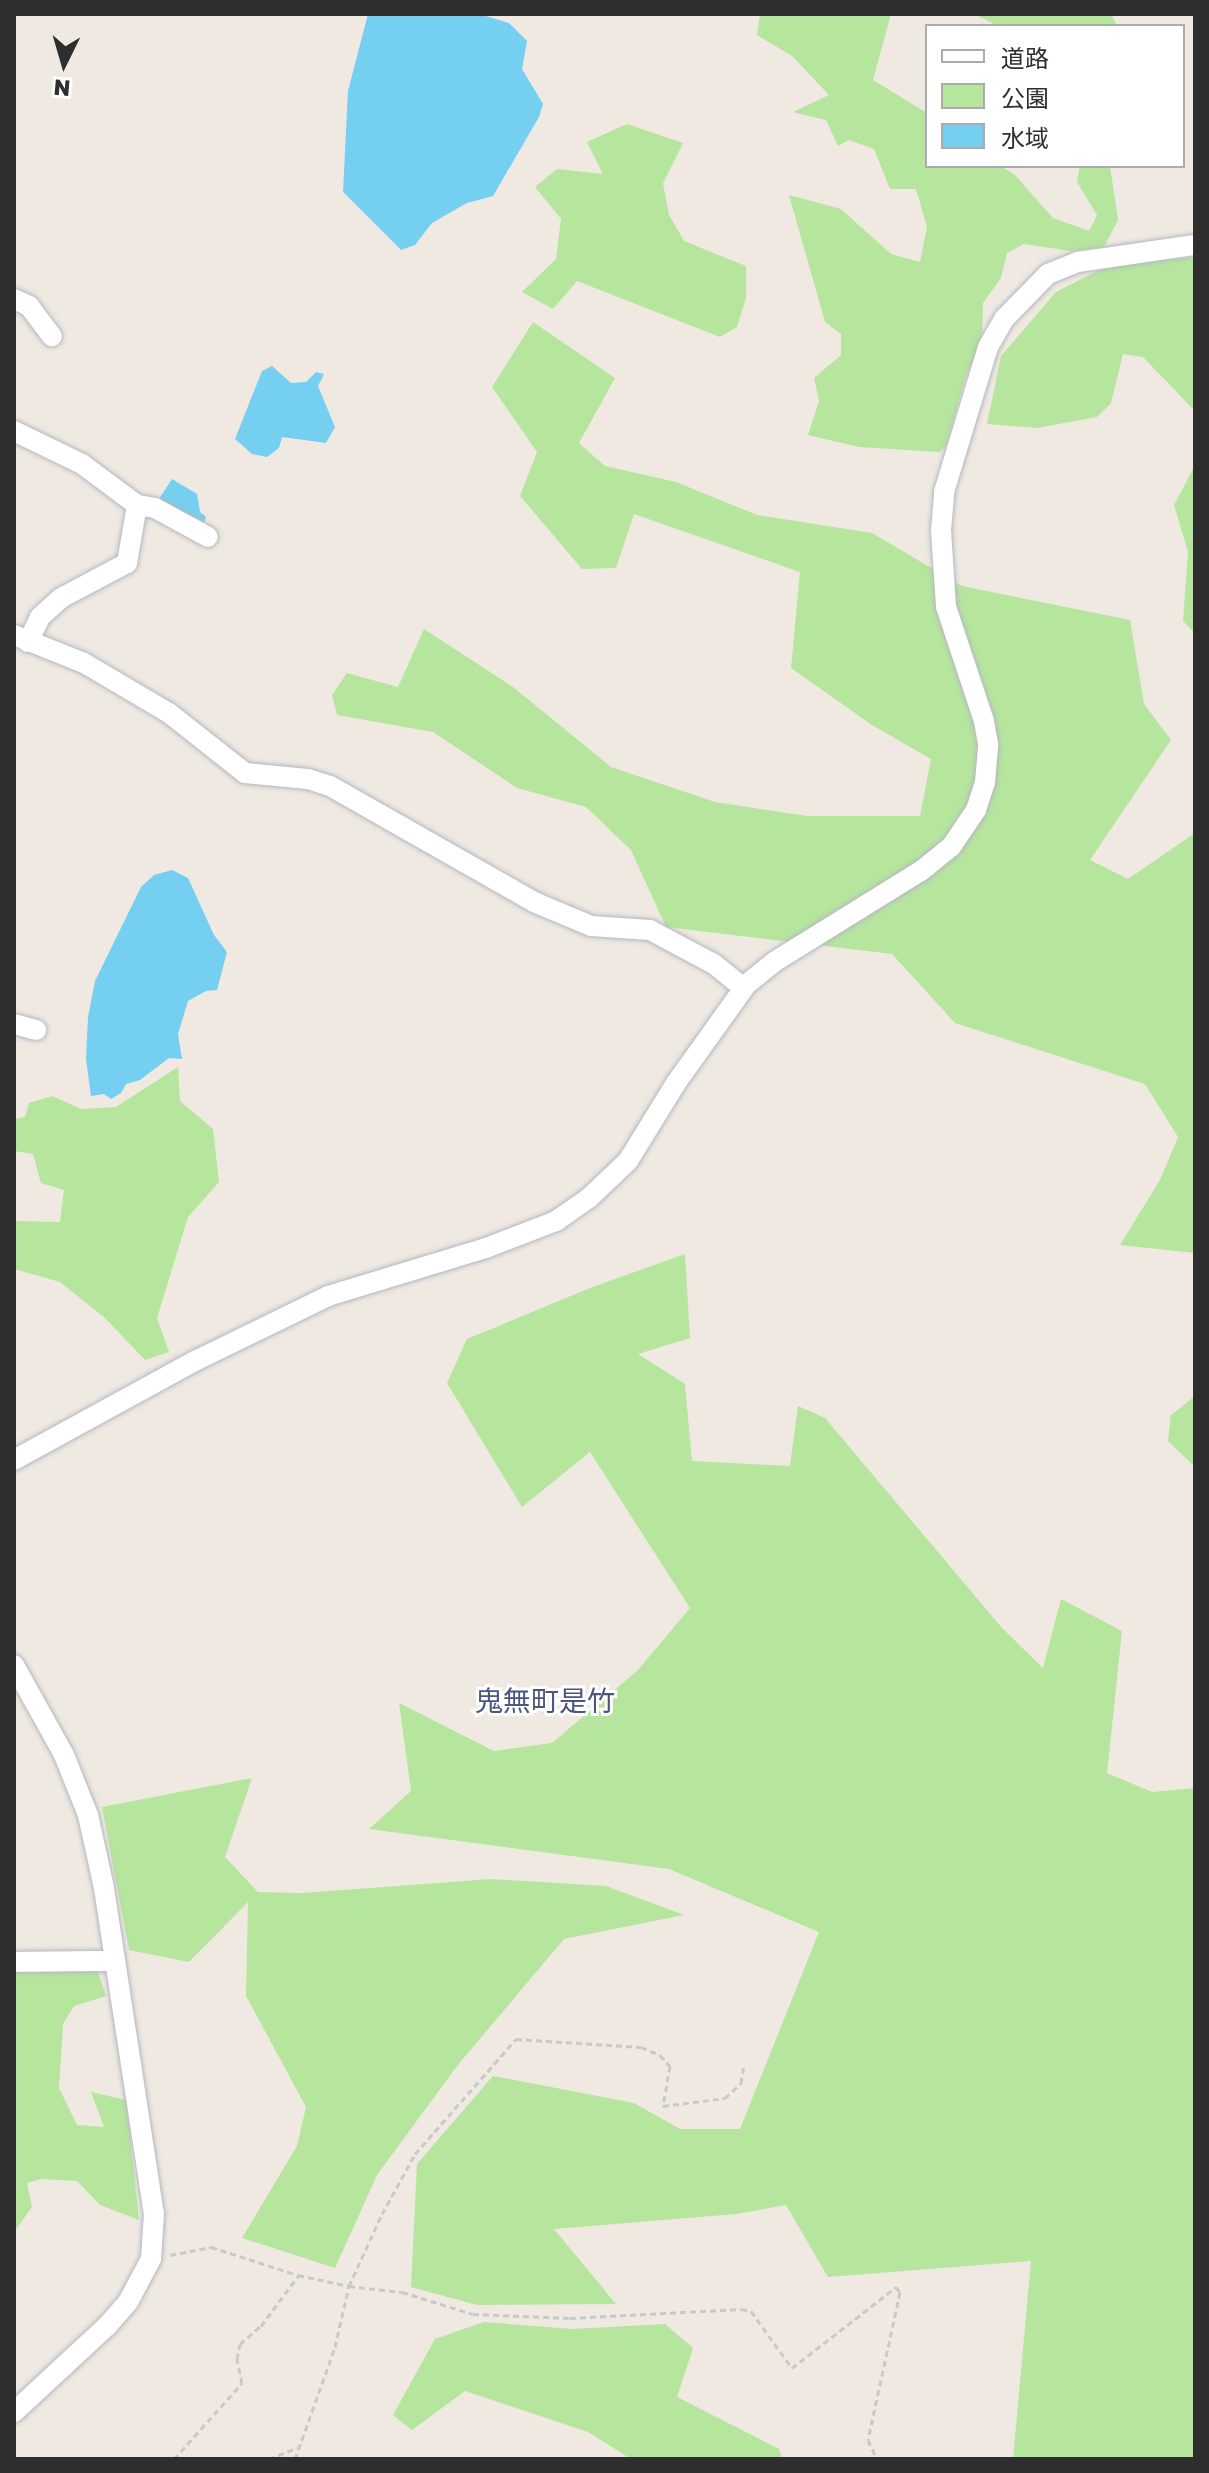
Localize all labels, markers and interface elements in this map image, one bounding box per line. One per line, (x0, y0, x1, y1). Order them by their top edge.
north arrow (24, 24, 104, 104)
legend (925, 24, 1185, 168)
text: 道路 (1001, 43, 1049, 72)
text: N (52, 74, 71, 103)
text: 公園 (1001, 83, 1049, 112)
text: 水域 (1001, 123, 1049, 152)
district label: 鬼無町是竹 (475, 1684, 615, 1718)

